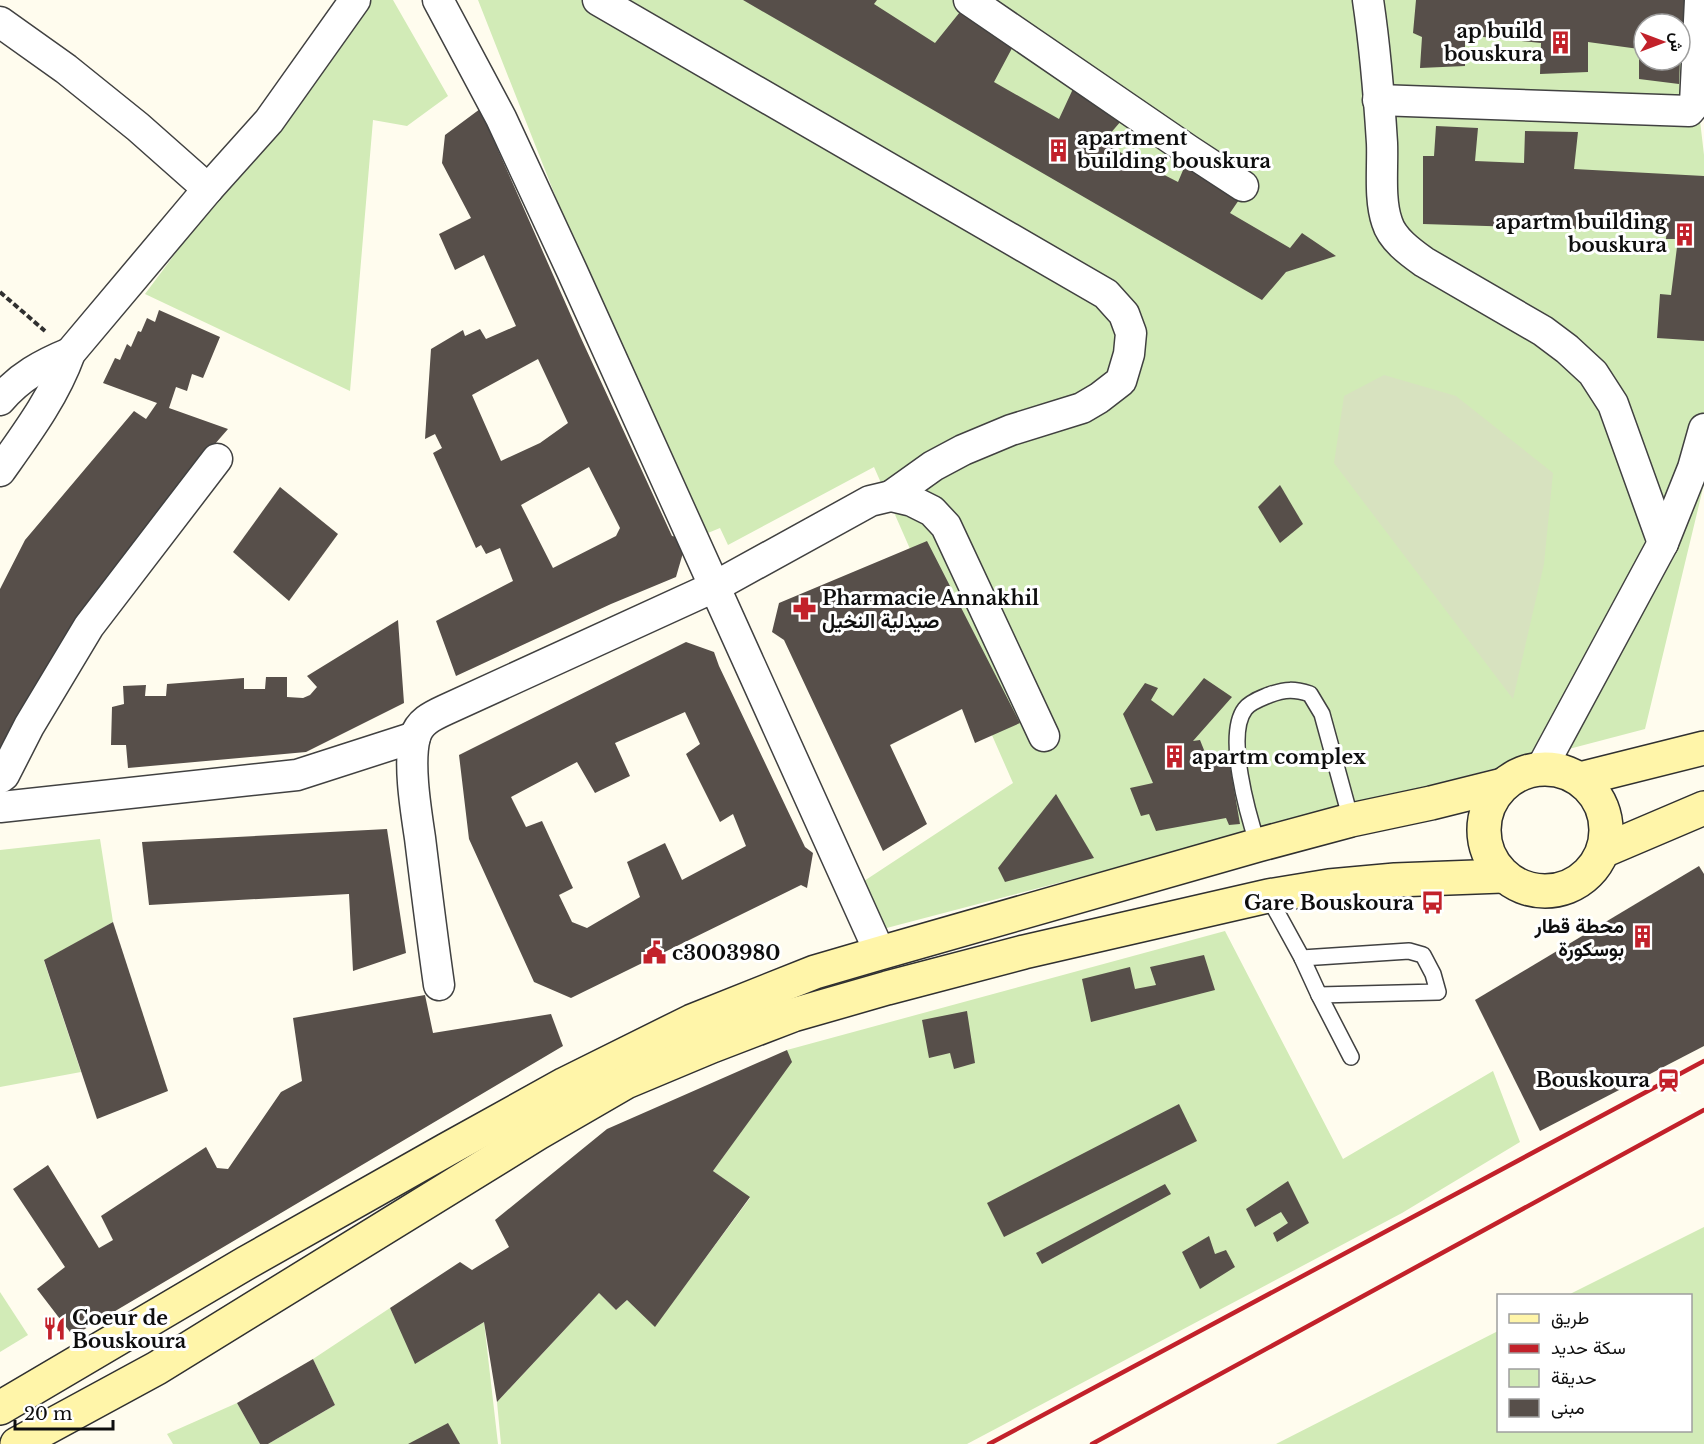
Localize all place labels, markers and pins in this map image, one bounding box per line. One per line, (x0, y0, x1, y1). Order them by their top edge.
place label: ap build bouskura (1443, 19, 1544, 66)
building icon: ap build bouskura (1548, 29, 1574, 55)
place label: apartment building bouskura (1076, 126, 1272, 173)
building icon: apartment building bouskura (1046, 137, 1072, 163)
place label: apartm building bouskura (1495, 210, 1668, 257)
building icon: apartm building bouskura (1672, 221, 1698, 247)
place label: Pharmacie Annakhil صيدلية النخيل (822, 586, 1039, 633)
pharmacy icon: Pharmacie Annakhil صيدلية النخيل (791, 596, 817, 622)
building icon: apartm complex (1161, 744, 1187, 770)
place label: apartm complex (1192, 745, 1366, 769)
bus stop icon: Gare Bouskoura (1419, 890, 1445, 916)
place label: Gare Bouskoura (1244, 891, 1415, 915)
place label: محطة قطار بوسكورة (1533, 914, 1624, 962)
building icon: محطة قطار بوسكورة (1629, 924, 1655, 950)
public building icon: c3003980 (641, 940, 667, 966)
place label: c3003980 (672, 941, 780, 965)
station icon: Bouskoura (1655, 1067, 1681, 1093)
place label: Bouskoura (1536, 1068, 1651, 1092)
place label: Coeur de Bouskoura (72, 1306, 187, 1353)
restaurant icon: Coeur de Bouskoura (41, 1316, 67, 1342)

